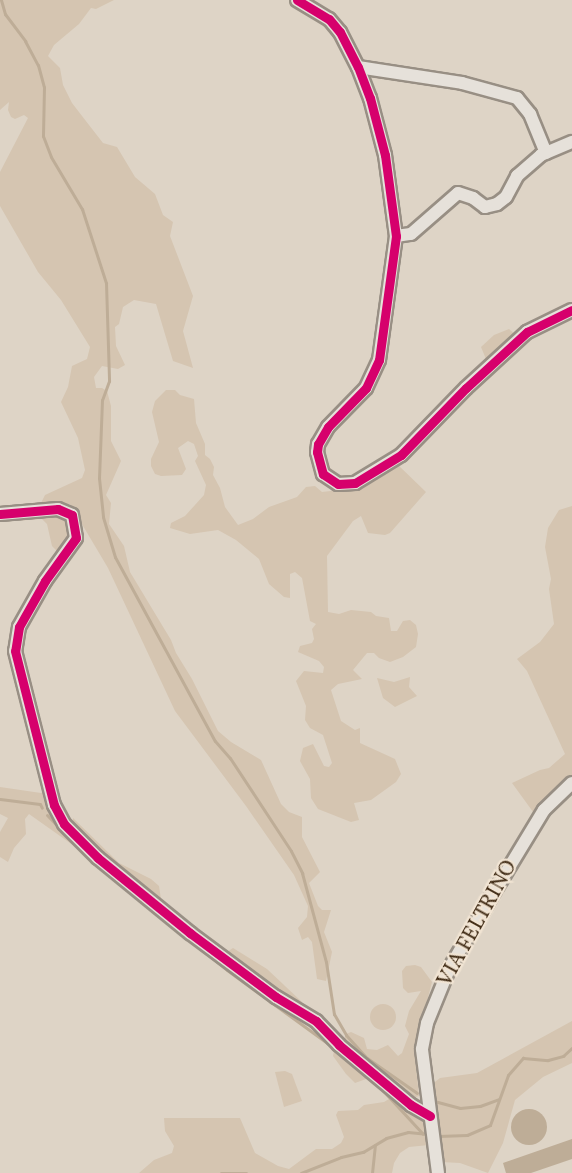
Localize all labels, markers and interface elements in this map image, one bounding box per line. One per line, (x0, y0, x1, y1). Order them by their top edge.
street label: VIA FELTRINO (433, 856, 523, 992)

